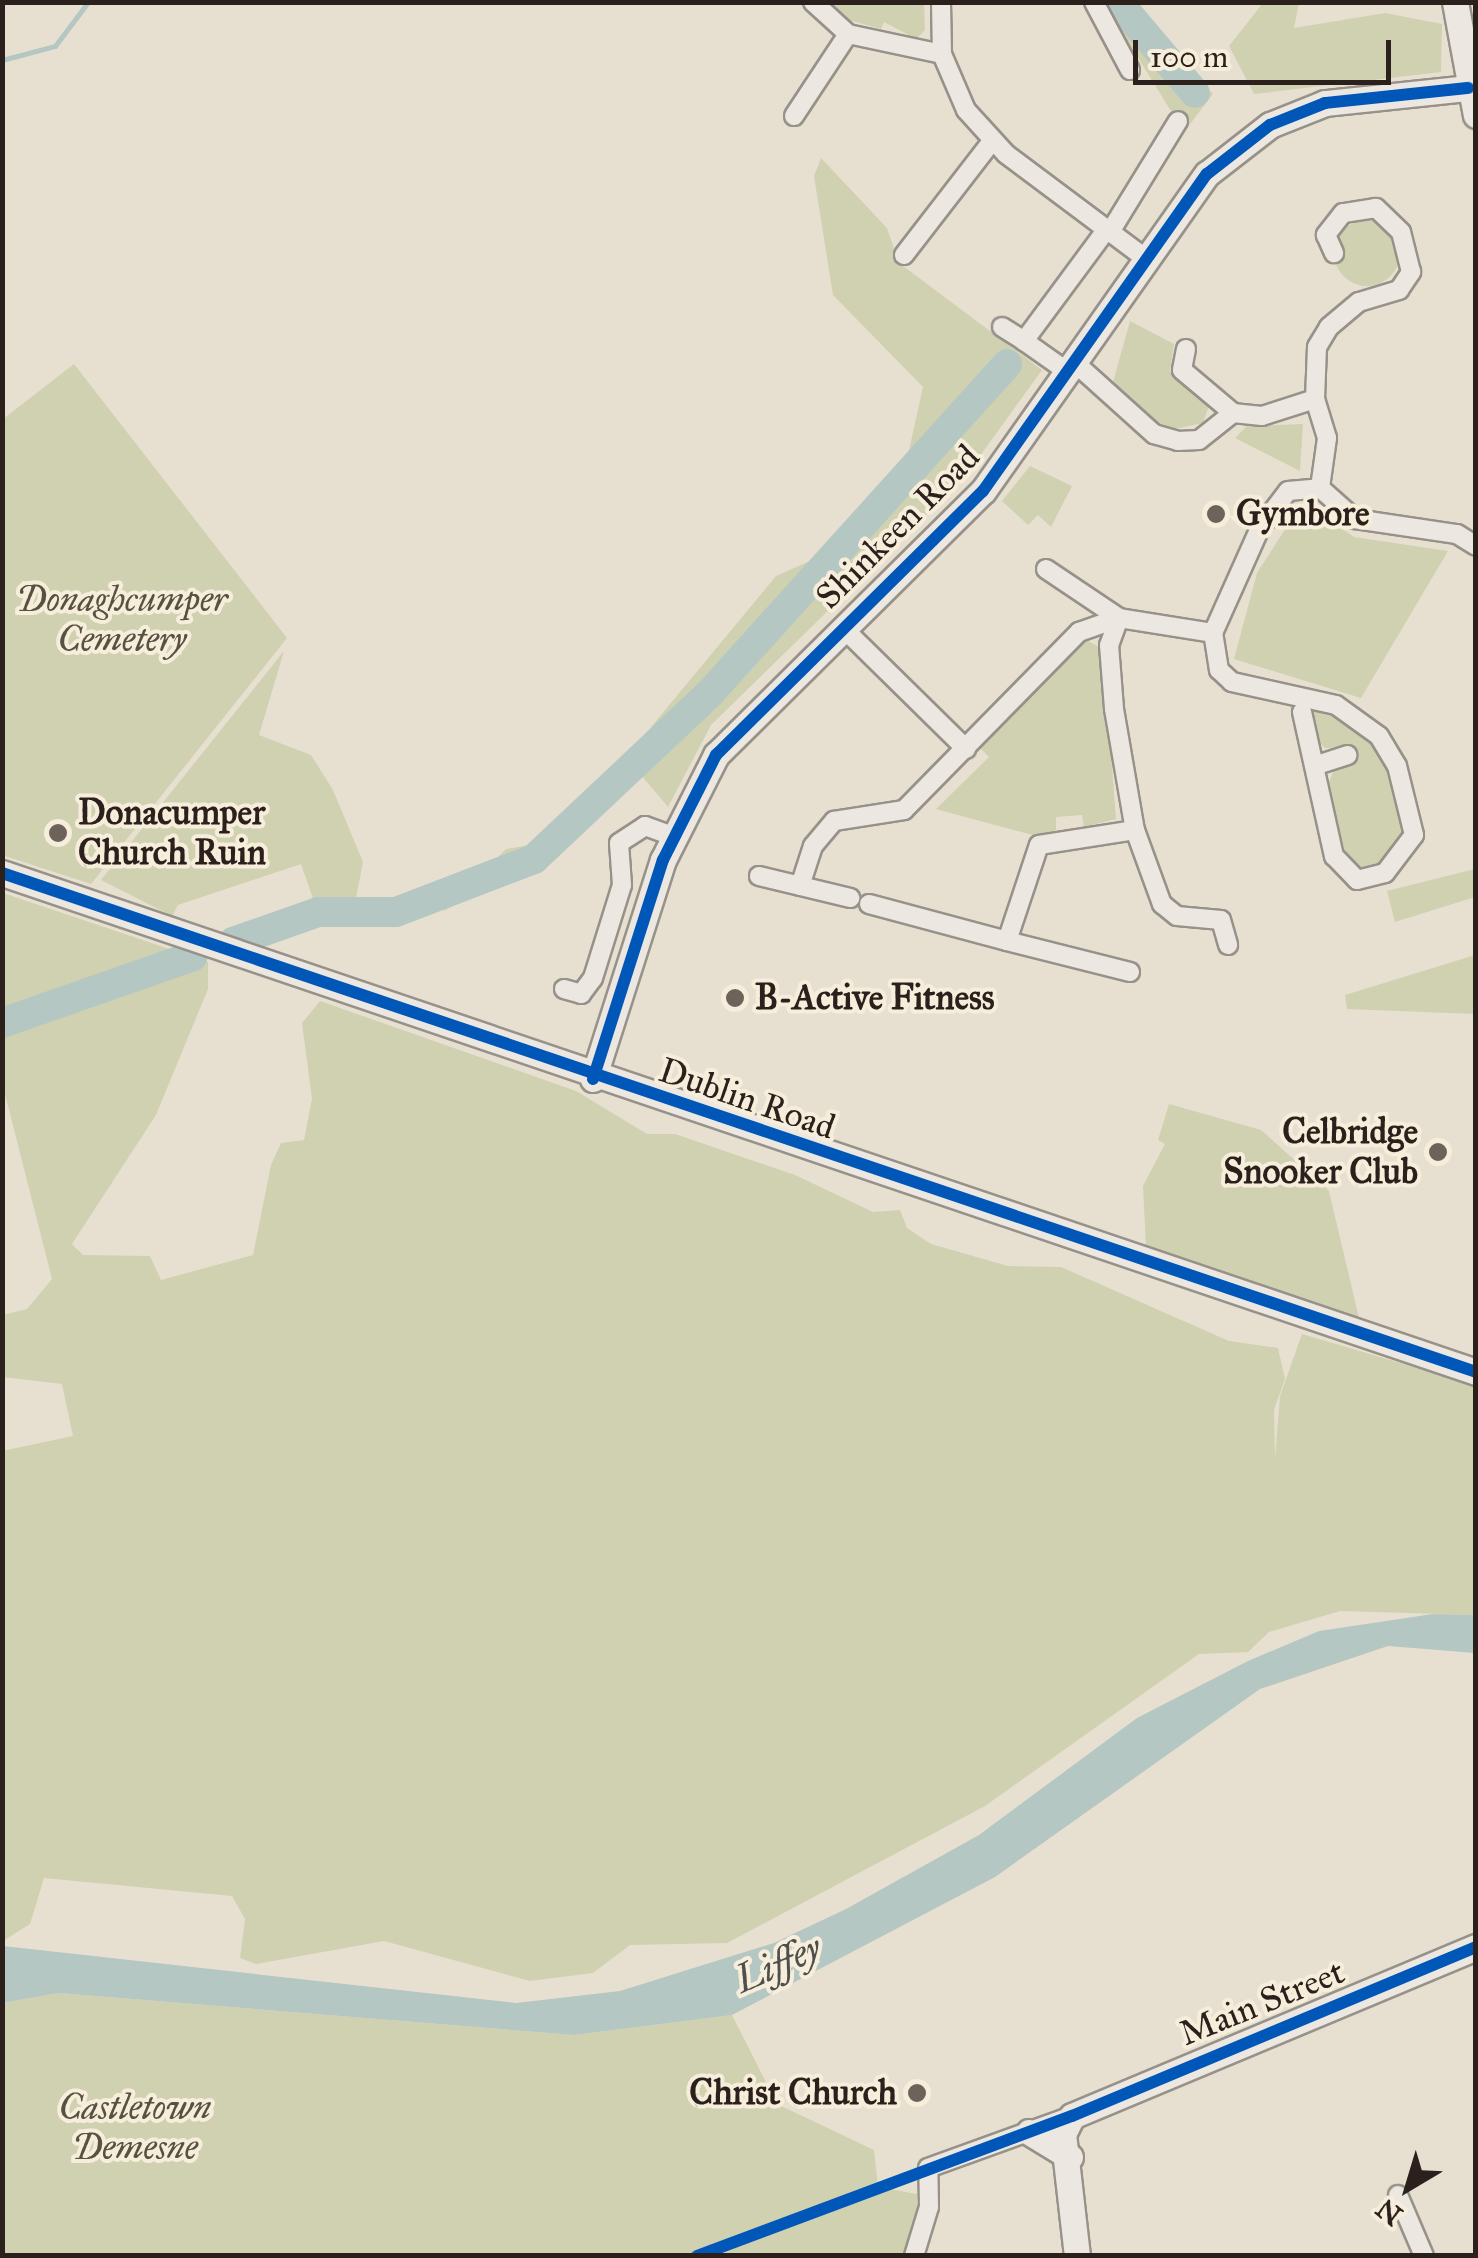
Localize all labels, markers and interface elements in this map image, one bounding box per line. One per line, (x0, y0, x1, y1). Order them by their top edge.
scale bar (1138, 20, 1396, 82)
text: 100 m (1150, 39, 1228, 75)
street label: Shinkeen Road (807, 436, 989, 618)
place label: Gymbore (1236, 493, 1369, 535)
marker: Gymbore (1205, 503, 1227, 525)
park label: Donaghcumper Cemetery (16, 579, 228, 661)
place label: Donacumper Church Ruin (78, 792, 266, 874)
marker: Donacumper Church Ruin (47, 822, 69, 844)
place label: B-Active Fitness (755, 977, 995, 1019)
marker: B-Active Fitness (724, 987, 746, 1009)
street label: Dublin Road (654, 1049, 840, 1149)
place label: Celbridge Snooker Club (1223, 1111, 1418, 1193)
marker: Celbridge Snooker Club (1427, 1141, 1449, 1163)
water label: Liffey (728, 1925, 828, 2003)
street label: Main Street (1174, 1951, 1350, 2055)
place label: Christ Church (689, 2072, 897, 2114)
marker: Christ Church (906, 2082, 928, 2104)
park label: Castletown Demesne (59, 2087, 211, 2169)
north arrow (1358, 2138, 1458, 2238)
text: N (1369, 2191, 1409, 2233)

